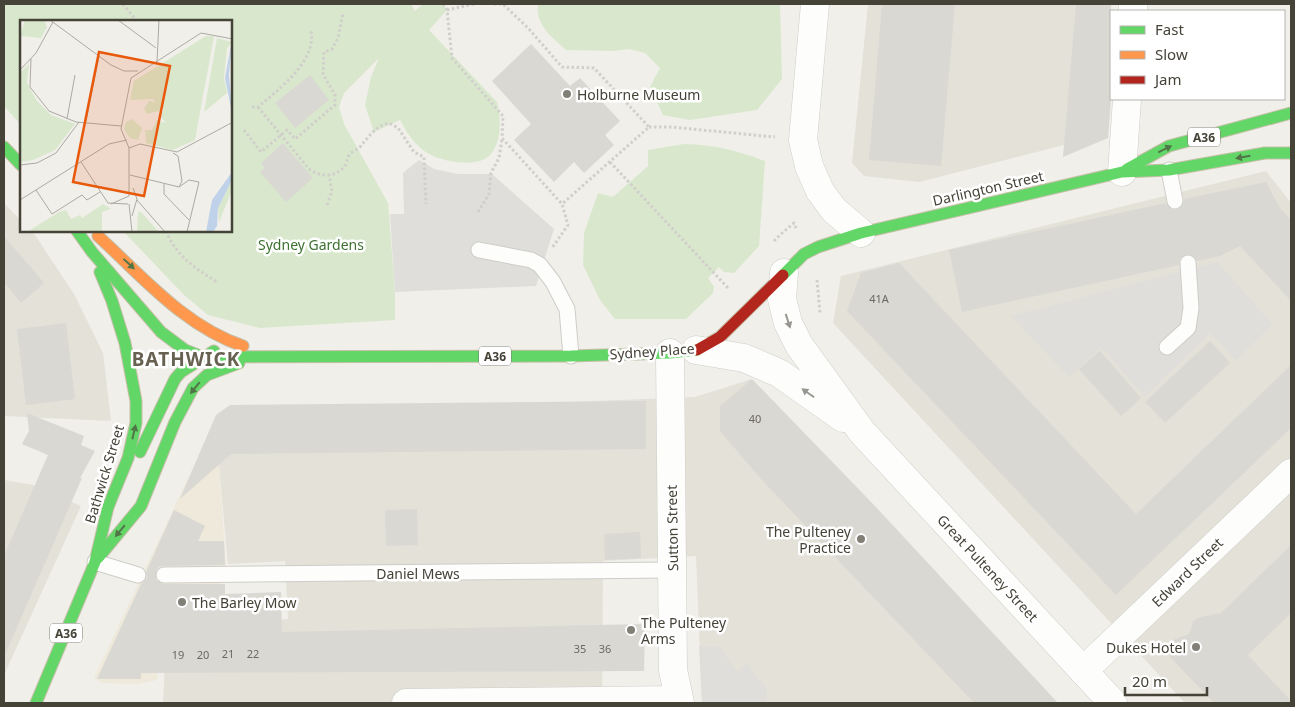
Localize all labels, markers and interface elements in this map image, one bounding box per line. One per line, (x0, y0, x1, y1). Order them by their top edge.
legend (1110, 10, 1285, 100)
text: Fast (1155, 19, 1184, 39)
inset map (20, 20, 232, 232)
text: Slow (1155, 44, 1188, 64)
text: Jam (1153, 69, 1182, 89)
place label: Holburne Museum (577, 85, 700, 104)
marker: Holburne Museum (561, 88, 573, 100)
road number: A36 (1188, 128, 1220, 146)
one-way arrow (1157, 145, 1172, 153)
one-way arrow (1234, 154, 1250, 162)
street label: Darlington Street (931, 166, 1045, 210)
park label: Sydney Gardens (258, 235, 364, 254)
one-way arrow (123, 258, 135, 270)
house number: 41A (869, 291, 890, 306)
one-way arrow (785, 313, 792, 328)
street label: Sydney Place (609, 339, 695, 363)
district label: BATHWICK (132, 346, 240, 372)
road number: A36 (479, 346, 511, 366)
one-way arrow (189, 381, 200, 394)
one-way arrow (802, 388, 815, 399)
house number: 40 (749, 411, 761, 426)
street label: Bathwick Street (80, 422, 128, 526)
one-way arrow (130, 424, 138, 439)
street label: Sutton Street (662, 485, 682, 571)
street label: Great Pulteney Street (933, 510, 1043, 626)
place label: The Pulteney Practice (766, 522, 852, 557)
one-way arrow (115, 524, 126, 537)
marker: The Pulteney Practice (855, 533, 867, 545)
street label: Edward Street (1147, 533, 1227, 611)
street label: Daniel Mews (376, 564, 460, 583)
place label: The Barley Mow (192, 593, 297, 612)
marker: The Barley Mow (176, 596, 188, 608)
place label: The Pulteney Arms (641, 613, 727, 648)
road number: A36 (50, 624, 82, 642)
marker: The Pulteney Arms (625, 624, 637, 636)
place label: Dukes Hotel (1106, 638, 1186, 657)
house number: 35 (574, 641, 586, 656)
house number: 36 (599, 641, 611, 656)
marker: Dukes Hotel (1190, 641, 1202, 653)
house number: 21 (222, 646, 234, 661)
house number: 22 (247, 646, 259, 661)
house number: 19 (172, 647, 184, 662)
house number: 20 (197, 647, 209, 662)
scale bar (1125, 664, 1208, 696)
text: 20 m (1132, 671, 1167, 691)

